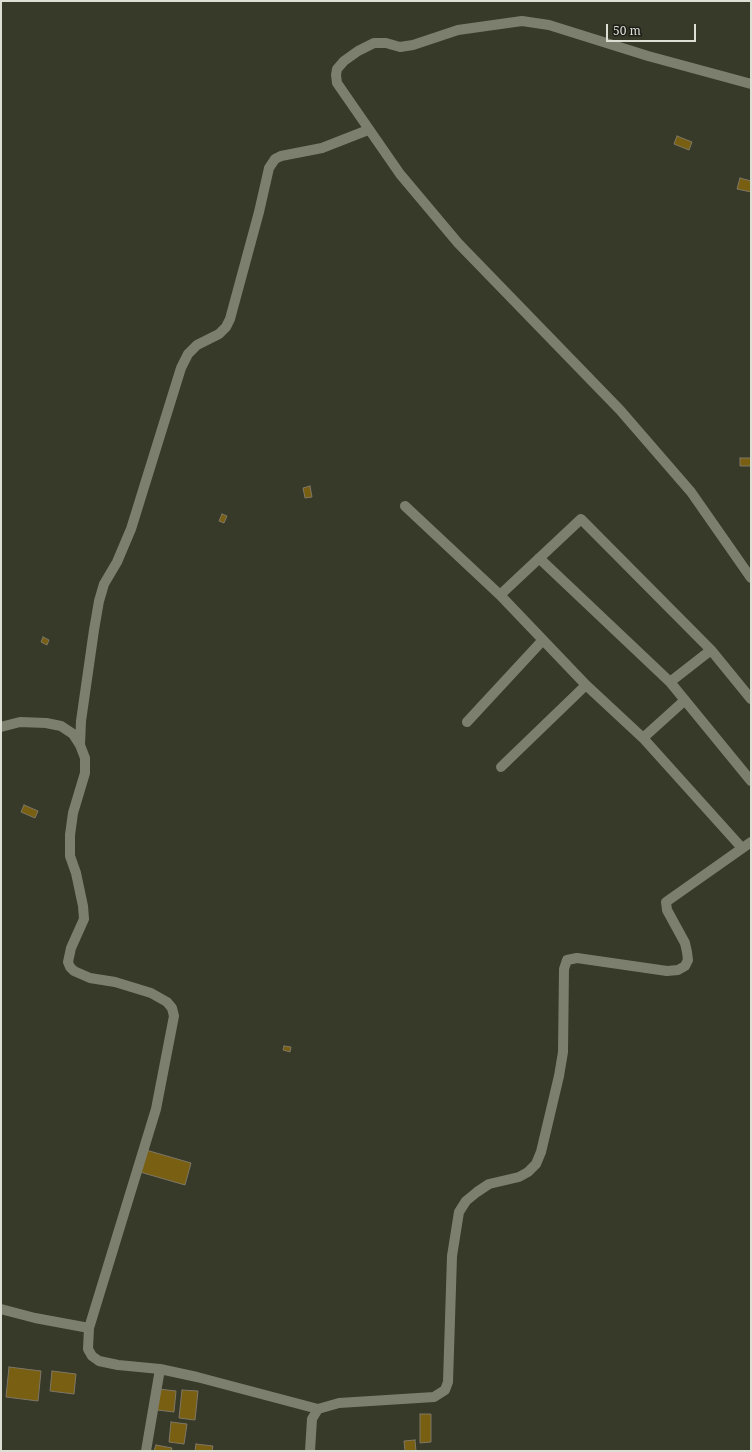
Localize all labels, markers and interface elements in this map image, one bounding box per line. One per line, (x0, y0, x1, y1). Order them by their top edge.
scale bar (608, 16, 698, 42)
text: 50 m (613, 22, 641, 39)

